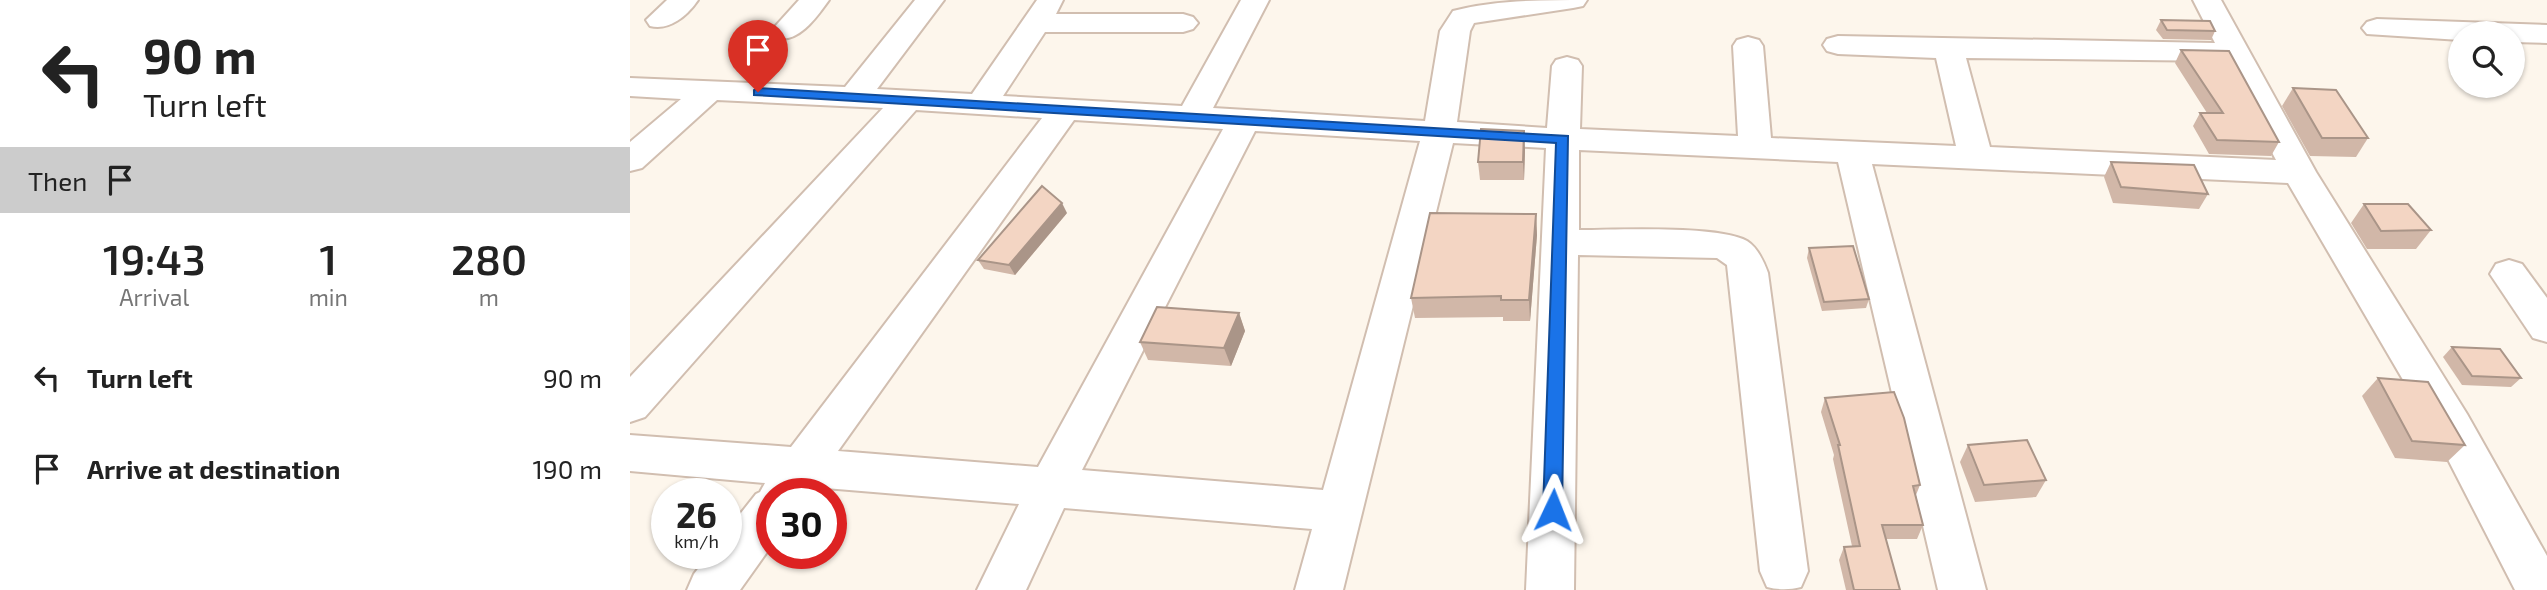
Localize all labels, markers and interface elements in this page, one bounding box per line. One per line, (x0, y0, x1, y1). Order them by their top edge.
pin (728, 20, 788, 92)
map controls (2448, 21, 2525, 98)
button: search (2448, 21, 2525, 98)
text: 90 m (143, 25, 257, 84)
icon: left (28, 28, 119, 119)
icon: arrive (739, 31, 777, 69)
text: Turn left (143, 85, 267, 123)
icon: arrive (101, 161, 139, 199)
text: Then (28, 165, 87, 196)
text: 19:43 (103, 233, 206, 283)
text: 1 (319, 233, 337, 283)
text: 280 (451, 233, 527, 283)
text: Arrival (119, 283, 189, 311)
text: min (309, 283, 348, 311)
text: m (479, 283, 499, 311)
icon: left (28, 359, 66, 397)
text: Turn left (87, 362, 193, 393)
text: 90 m (543, 362, 602, 393)
icon: arrive (28, 450, 66, 488)
text: Arrive at destination (87, 453, 340, 484)
text: 190 m (533, 453, 602, 484)
position arrow (1516, 473, 1590, 547)
speed limit sign: 30 (756, 478, 847, 569)
text: 26 (676, 493, 717, 535)
text: km/h (674, 530, 719, 552)

